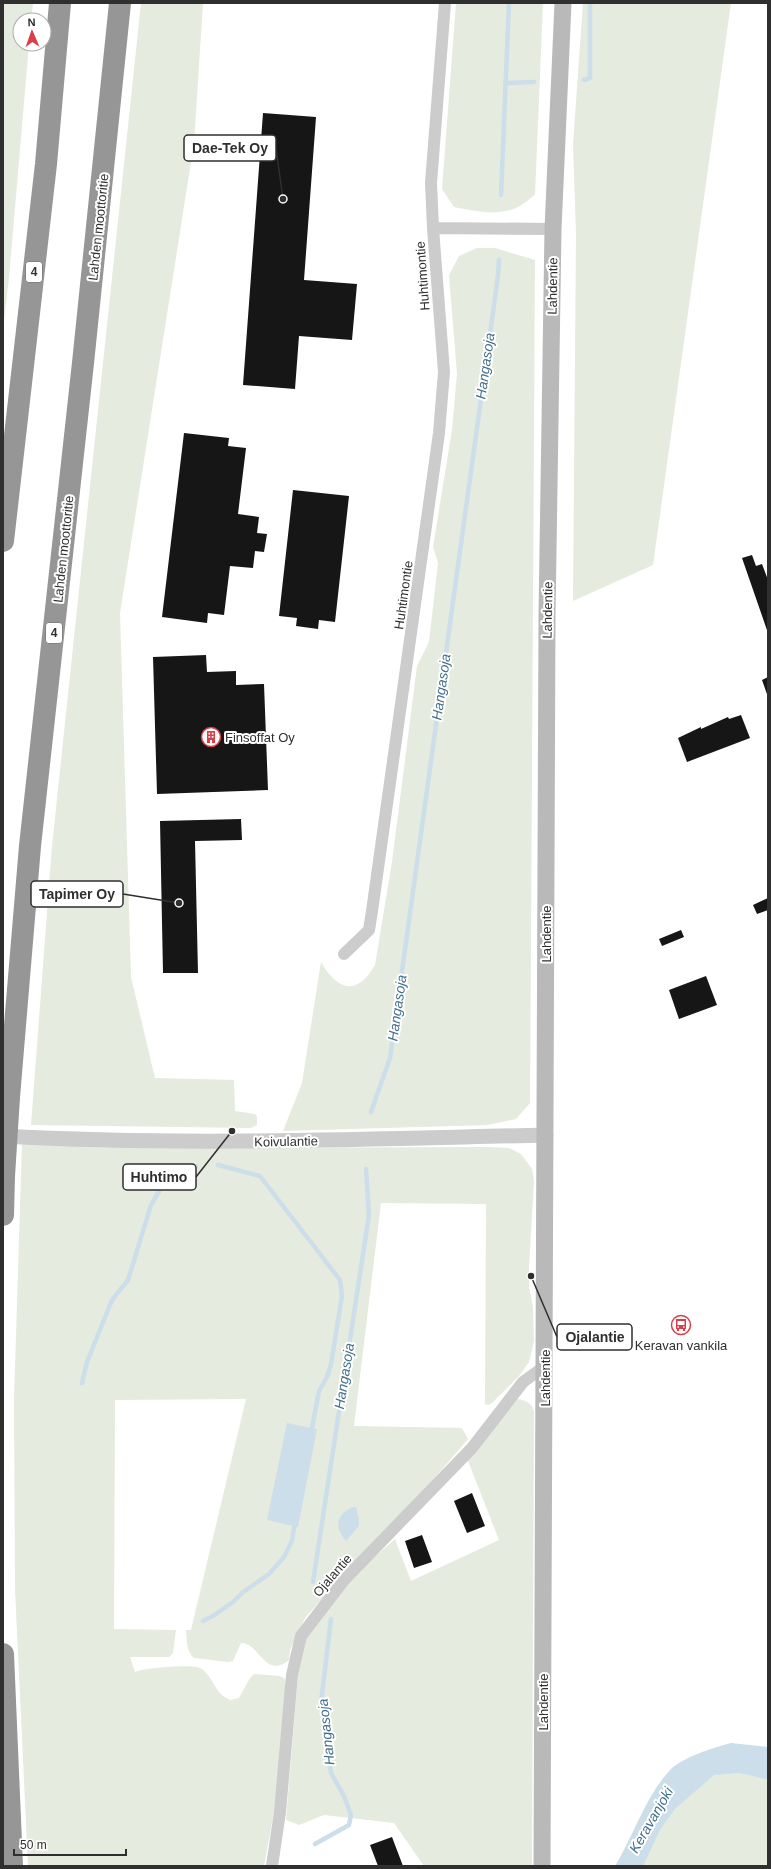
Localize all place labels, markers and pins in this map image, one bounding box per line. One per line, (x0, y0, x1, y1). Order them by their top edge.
callout: Dae-Tek Oy (184, 135, 276, 161)
building icon: Finsoffat Oy (200, 726, 222, 748)
place label: Finsoffat Oy (225, 730, 295, 745)
callout: Tapimer Oy (31, 881, 123, 907)
callout: Huhtimo (123, 1164, 196, 1190)
bus stop icon: Keravan vankila (670, 1314, 692, 1336)
callout: Ojalantie (557, 1324, 632, 1350)
place label: Keravan vankila (635, 1338, 728, 1353)

